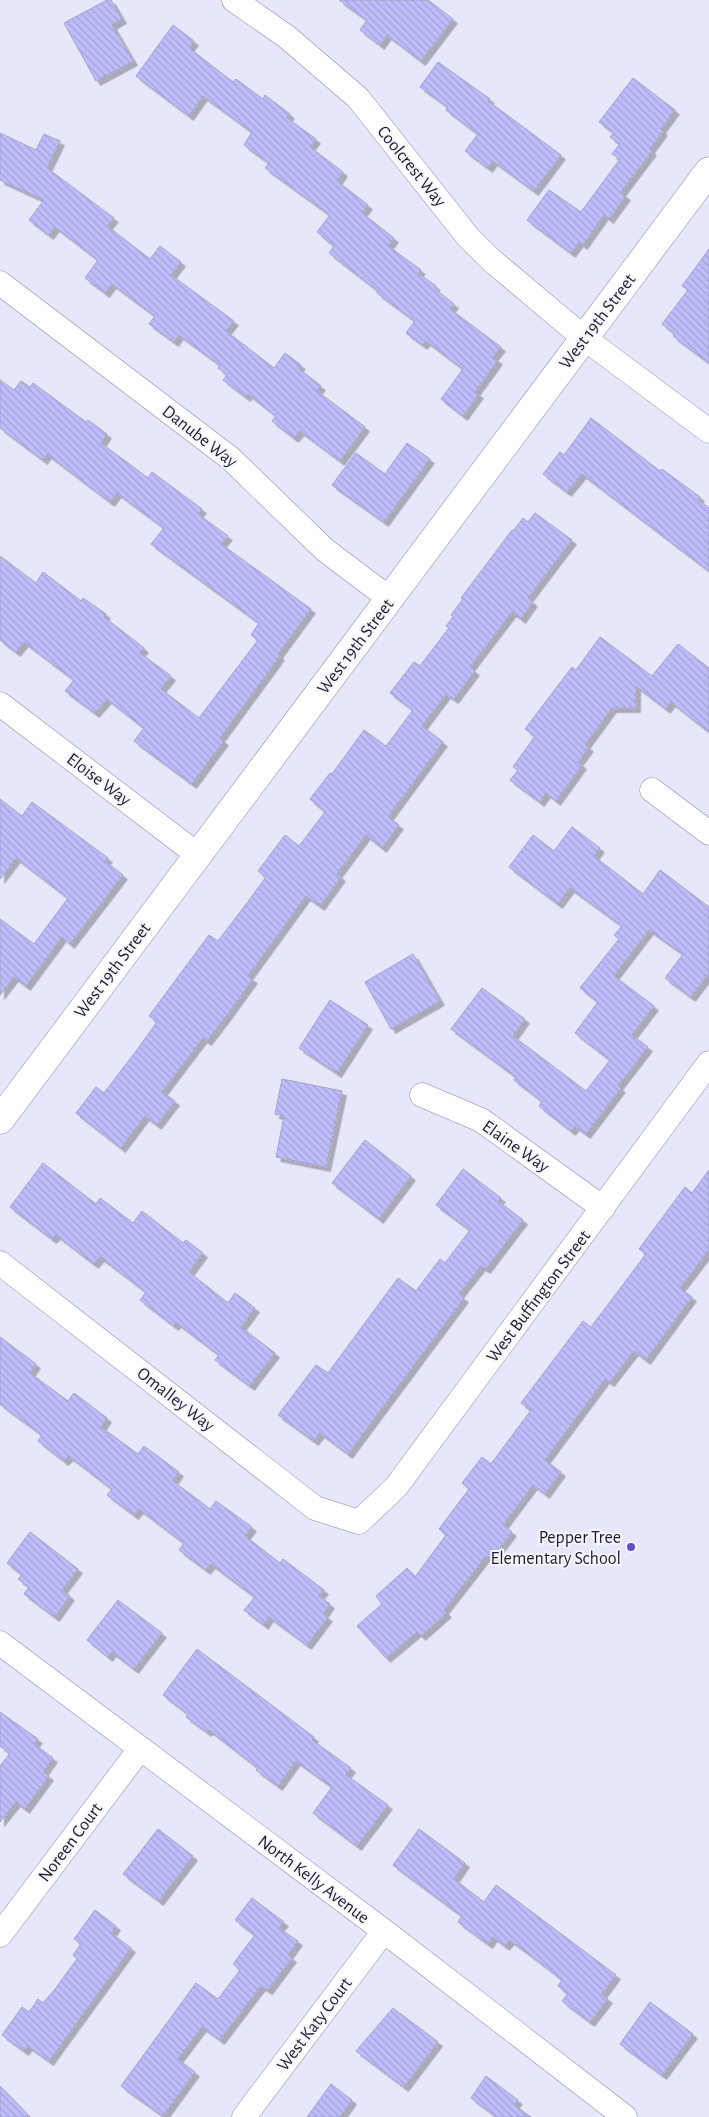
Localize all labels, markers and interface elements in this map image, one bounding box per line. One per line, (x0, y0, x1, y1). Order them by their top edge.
street label: Coolcrest Way (373, 123, 449, 211)
street label: West 19th Street (556, 270, 639, 373)
street label: Danube Way (159, 402, 240, 472)
street label: West 19th Street (314, 595, 397, 698)
street label: Eloise Way (63, 750, 134, 810)
street label: West 19th Street (71, 919, 154, 1022)
street label: Elaine Way (479, 1117, 552, 1177)
street label: West Buffington Street (484, 1227, 594, 1366)
street label: Omalley Way (133, 1364, 218, 1436)
place label: Pepper Tree Elementary School (491, 1529, 621, 1568)
marker: Pepper Tree Elementary School (625, 1541, 637, 1553)
street label: Noreen Court (35, 1800, 106, 1885)
street label: North Kelly Avenue (254, 1832, 372, 1927)
street label: West Katy Court (274, 1974, 356, 2075)

